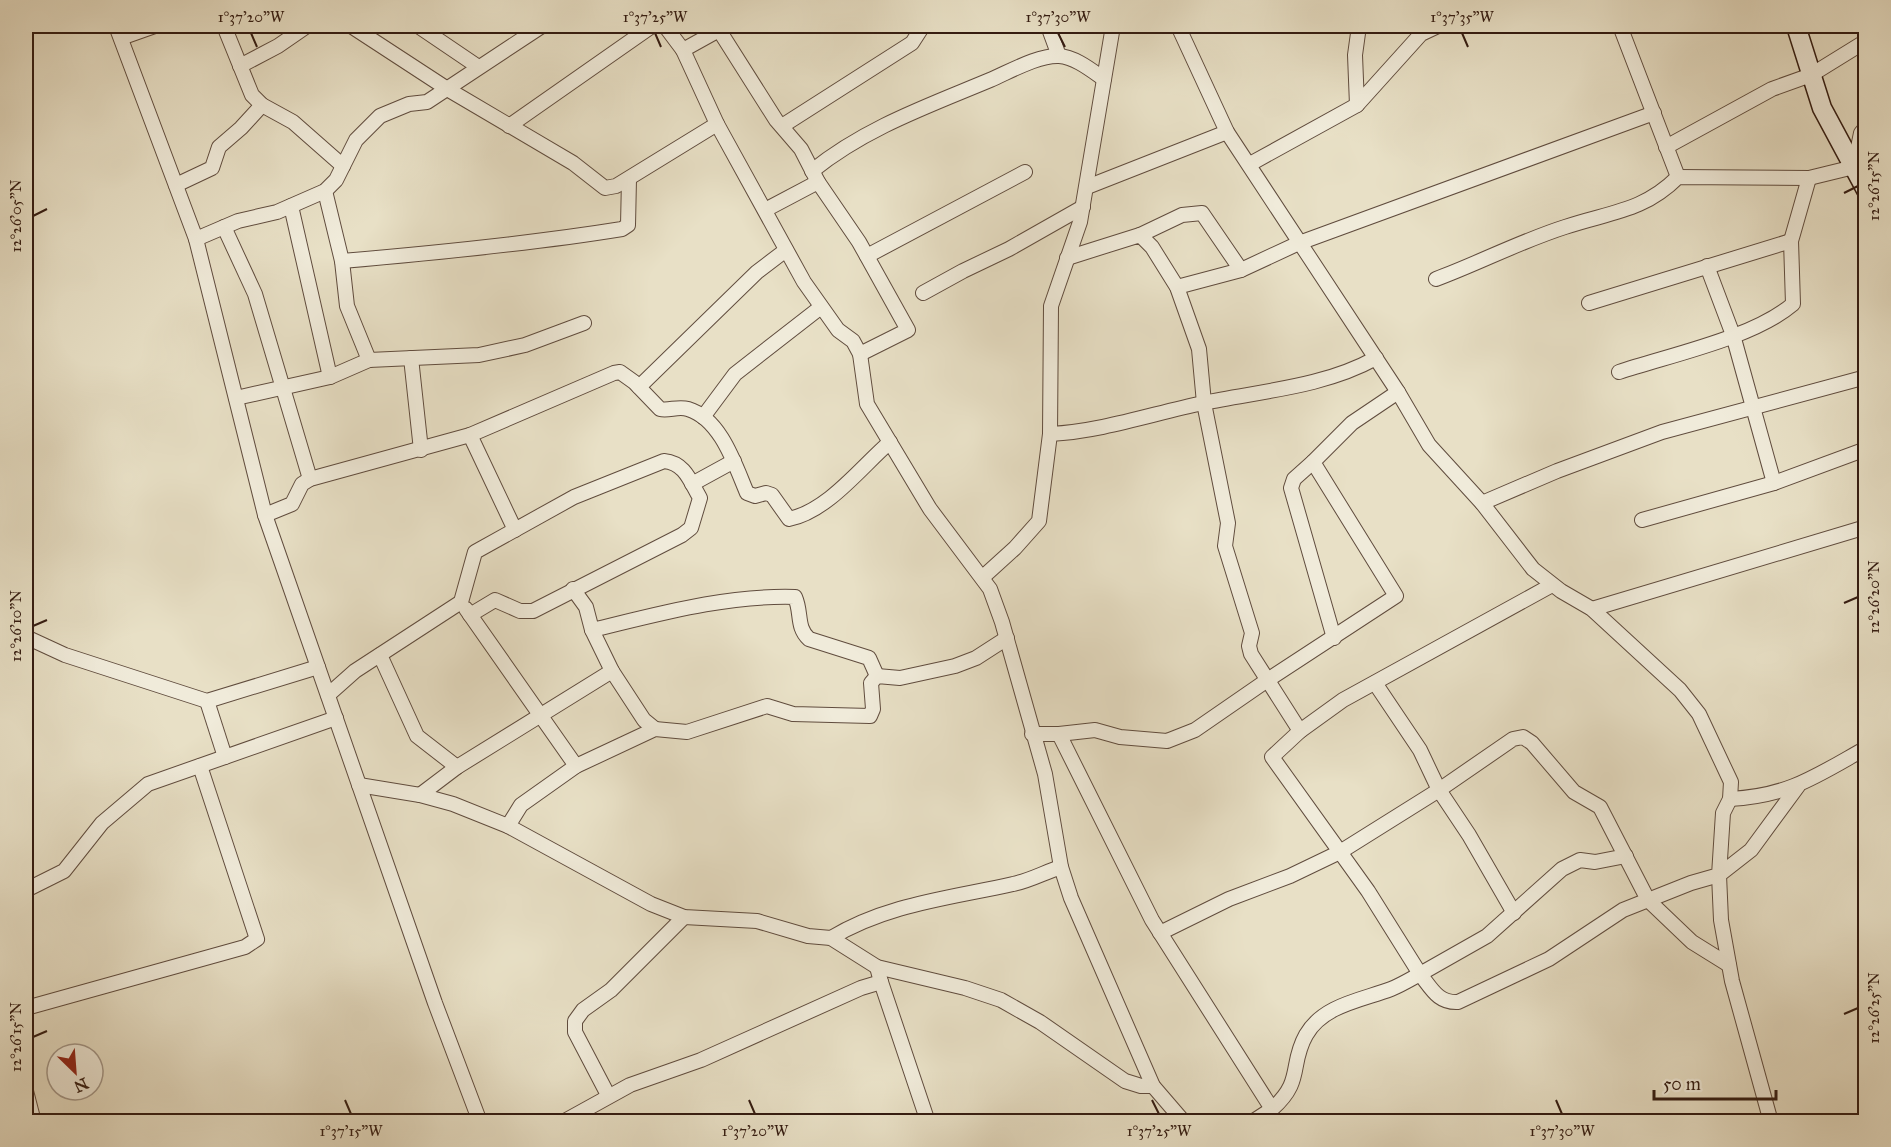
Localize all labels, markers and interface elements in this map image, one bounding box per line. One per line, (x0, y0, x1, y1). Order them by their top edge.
text: 1°37'20"W (218, 8, 285, 26)
text: 1°37'25"W (623, 8, 688, 26)
text: 1°37'30"W (1025, 8, 1091, 26)
text: 1°37'35"W (1430, 8, 1494, 26)
text: 12°26'15"N (1865, 151, 1883, 221)
text: 12°26'05"N (7, 179, 25, 253)
text: 12°26'20"N (1865, 560, 1883, 634)
text: 12°26'10"N (7, 590, 25, 662)
text: 12°26'25"N (1865, 972, 1883, 1044)
text: 12°26'15"N (7, 1002, 25, 1072)
north arrow (45, 1042, 105, 1102)
scale bar (1654, 1063, 1776, 1101)
text: 50 m (1663, 1073, 1701, 1095)
text: N (71, 1074, 91, 1097)
text: 1°37'15"W (319, 1122, 383, 1140)
text: 1°37'20"W (722, 1122, 789, 1140)
text: 1°37'25"W (1127, 1122, 1192, 1140)
text: 1°37'30"W (1529, 1122, 1595, 1140)

